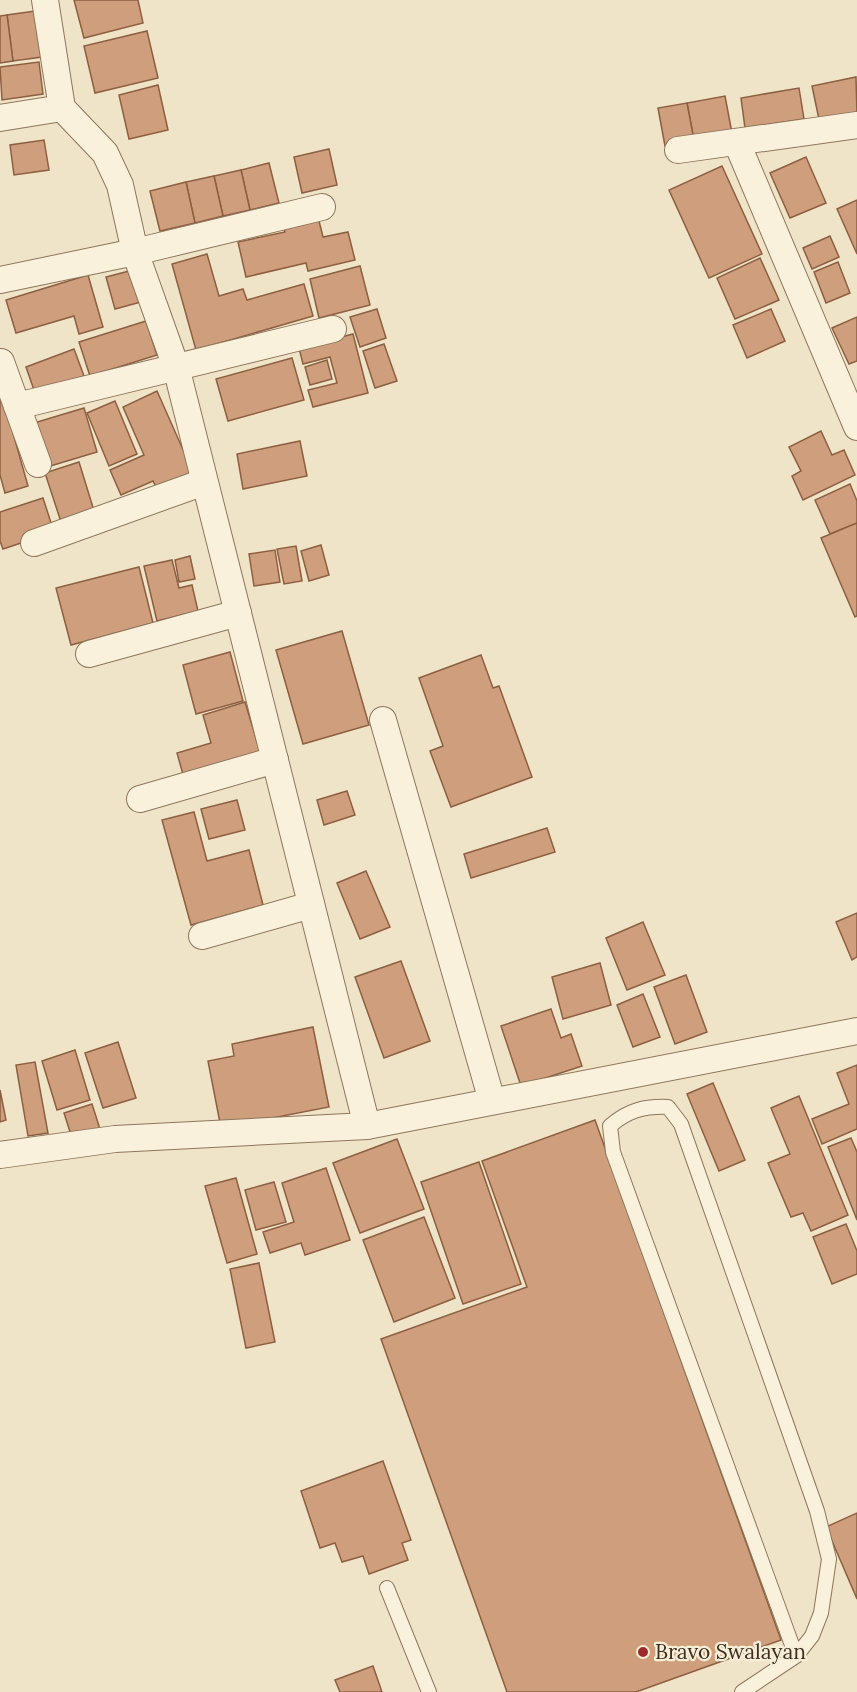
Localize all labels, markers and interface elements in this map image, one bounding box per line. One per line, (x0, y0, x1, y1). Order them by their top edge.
place label: Bravo Swalayan (655, 1638, 806, 1665)
marker: Bravo Swalayan (636, 1645, 650, 1659)

